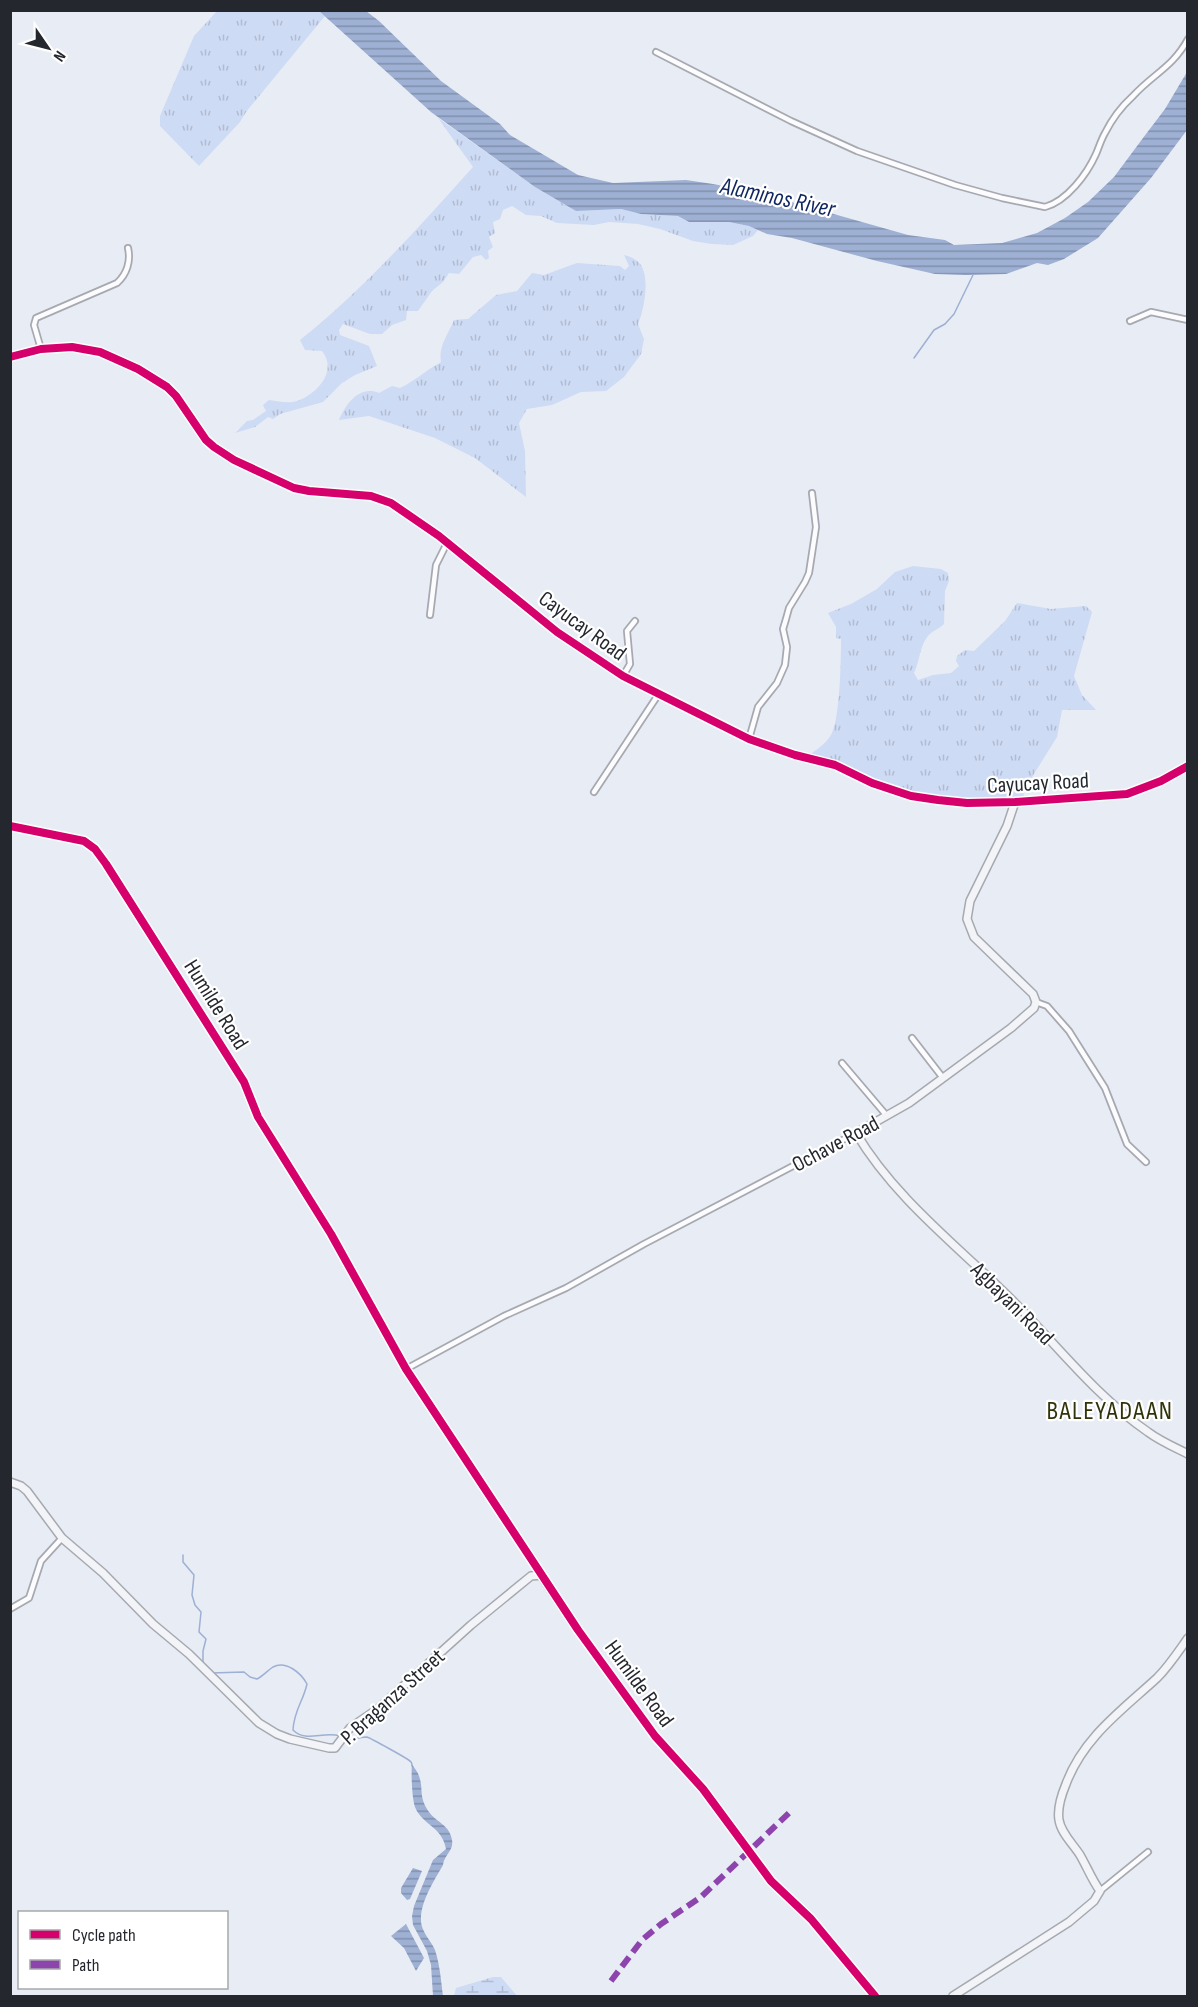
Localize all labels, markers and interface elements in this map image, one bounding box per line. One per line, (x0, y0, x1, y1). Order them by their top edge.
north arrow (18, 18, 78, 78)
text: N (49, 47, 69, 65)
water label: Alaminos River (717, 171, 839, 224)
street label: Cayucay Road (533, 585, 631, 667)
street label: Cayucay Road (987, 767, 1090, 800)
street label: Humilde Road (178, 955, 254, 1055)
street label: Ochave Road (788, 1110, 884, 1178)
street label: Agbayani Road (964, 1256, 1059, 1351)
district label: BALEYADAAN (1046, 1396, 1174, 1427)
street label: Humilde Road (598, 1635, 679, 1733)
street label: P. Braganza Street (335, 1643, 451, 1751)
legend (18, 1911, 228, 1989)
text: Cycle path (72, 1925, 136, 1946)
text: Path (72, 1955, 100, 1976)

